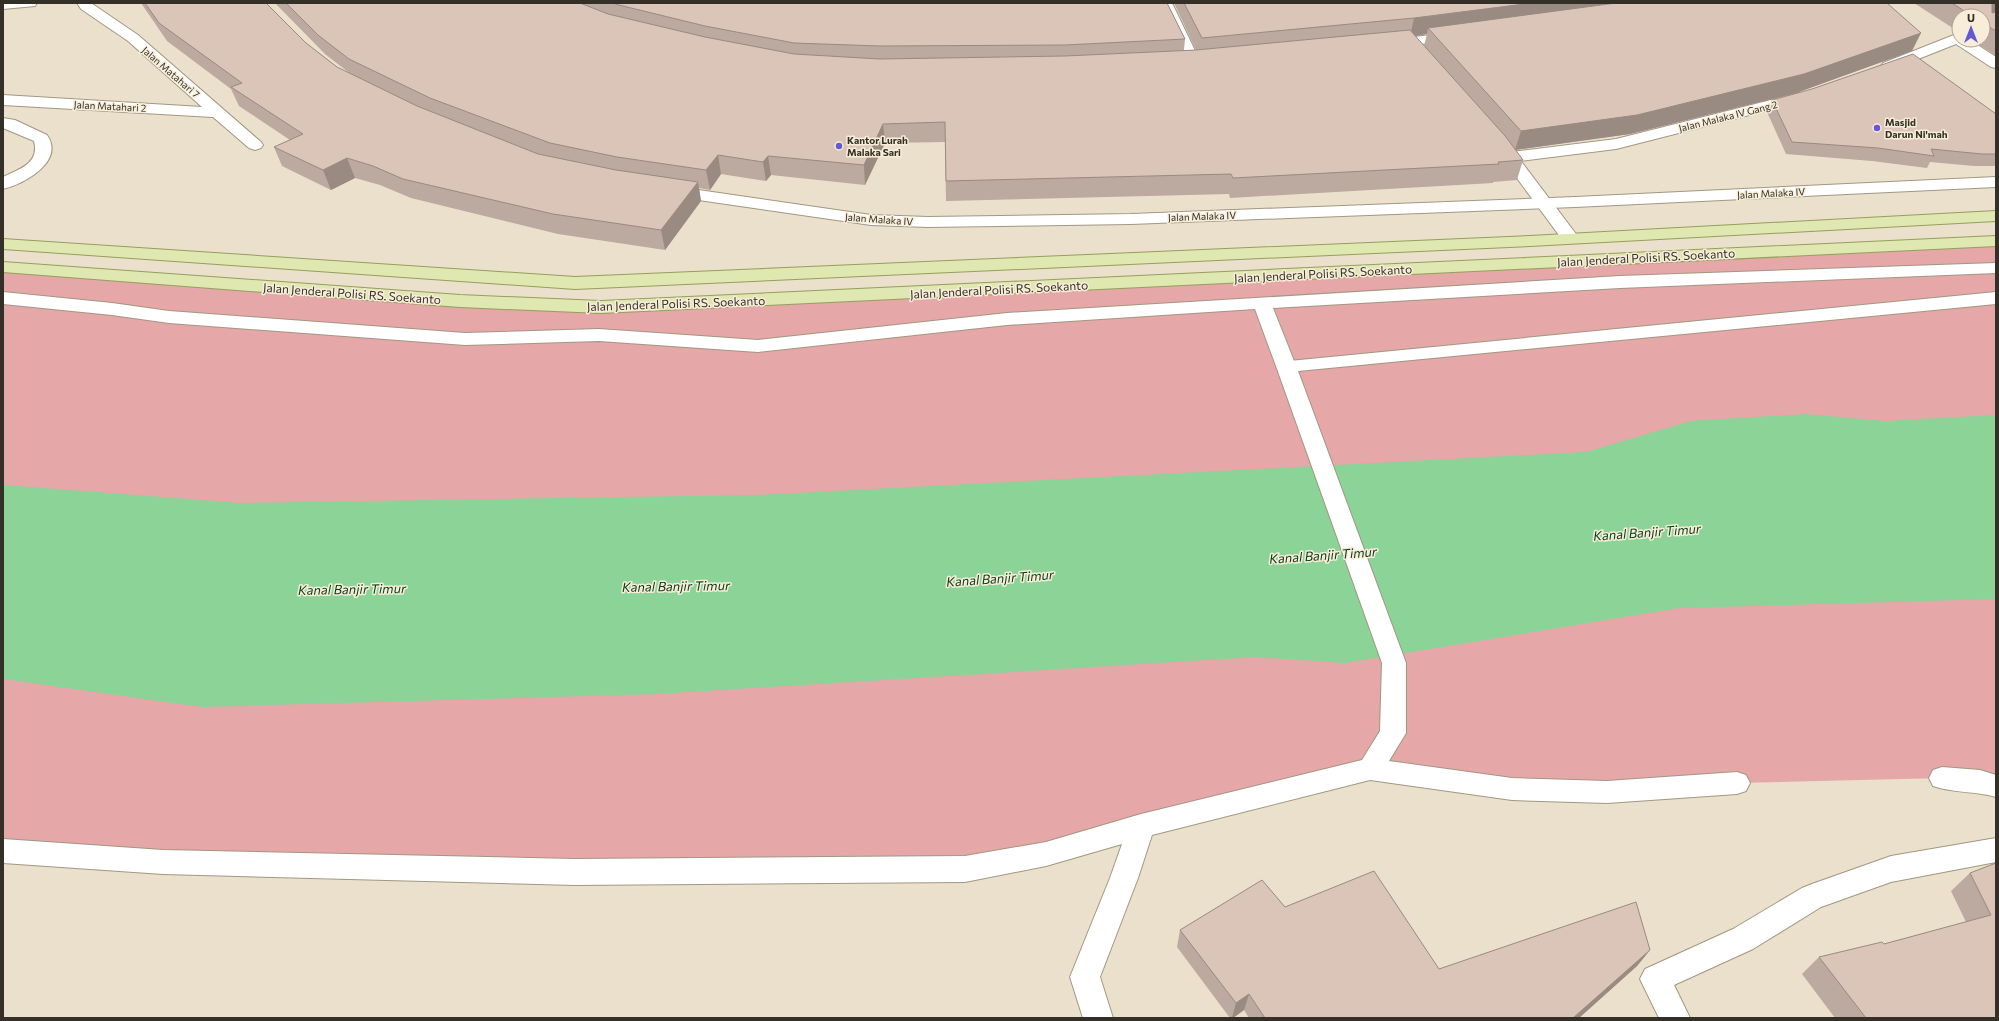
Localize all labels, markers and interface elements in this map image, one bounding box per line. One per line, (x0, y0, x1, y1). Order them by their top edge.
north arrow (1951, 8, 1991, 48)
text: U (1967, 11, 1975, 24)
street label: Jalan Matahari 7 (140, 44, 202, 100)
street label: Jalan Matahari 2 (73, 98, 147, 114)
street label: Jalan Malaka IV Gang 2 (1677, 98, 1779, 134)
place label: Masjid Darun Ni'mah (1885, 116, 1948, 140)
marker: Masjid Darun Ni'mah (1872, 123, 1882, 133)
place label: Kantor Lurah Malaka Sari (847, 134, 908, 158)
marker: Kantor Lurah Malaka Sari (834, 141, 844, 151)
street label: Jalan Malaka IV (1737, 185, 1806, 201)
street label: Jalan Malaka IV (1168, 209, 1236, 223)
street label: Jalan Malaka IV (845, 211, 914, 227)
street label: Jalan Jenderal Polisi RS. Soekanto (1557, 245, 1735, 270)
street label: Jalan Jenderal Polisi RS. Soekanto (1234, 261, 1412, 286)
street label: Jalan Jenderal Polisi RS. Soekanto (910, 277, 1088, 302)
street label: Jalan Jenderal Polisi RS. Soekanto (262, 280, 441, 307)
street label: Jalan Jenderal Polisi RS. Soekanto (587, 293, 765, 314)
water label: Kanal Banjir Timur (1593, 520, 1702, 544)
water label: Kanal Banjir Timur (1269, 543, 1378, 567)
water label: Kanal Banjir Timur (946, 566, 1055, 590)
water label: Kanal Banjir Timur (622, 577, 731, 595)
water label: Kanal Banjir Timur (298, 580, 407, 598)

